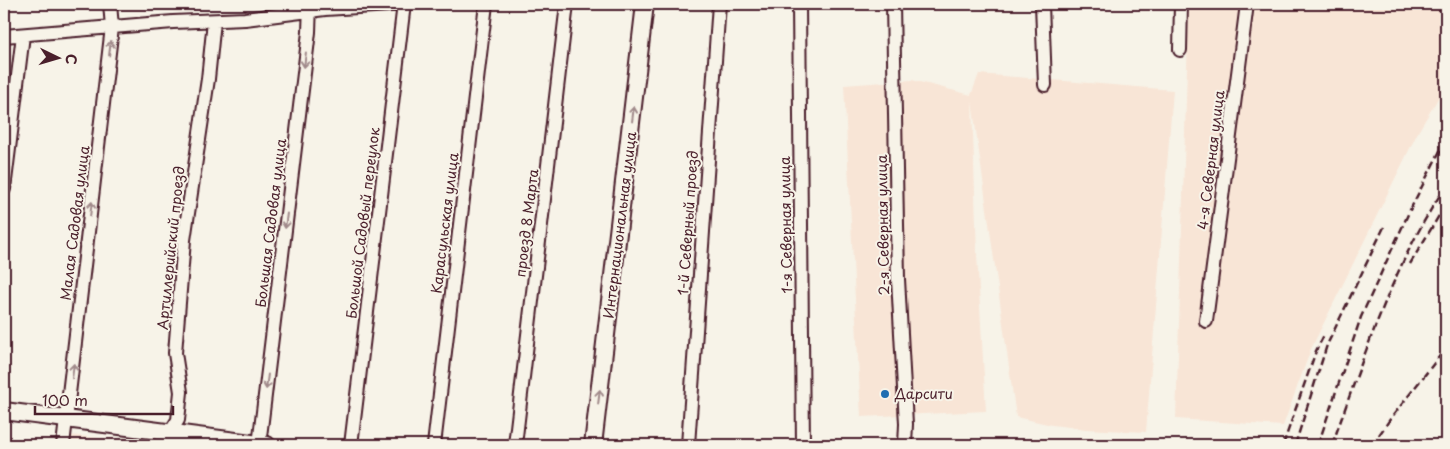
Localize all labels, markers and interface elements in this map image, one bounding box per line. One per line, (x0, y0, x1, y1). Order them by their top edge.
north arrow (32, 32, 82, 82)
one-way arrow (105, 40, 115, 56)
one-way arrow (300, 51, 310, 67)
text: С (61, 53, 82, 65)
street label: 4-я Северная улица (1192, 89, 1230, 231)
one-way arrow (628, 106, 638, 122)
street label: Большой Садовый переулок (340, 125, 385, 320)
street label: Интернациональная улица (598, 130, 641, 320)
street label: Большая Садовая улица (250, 137, 291, 309)
street label: Малая Садовая улица (55, 144, 94, 302)
street label: 1-й Северный проезд (672, 150, 703, 296)
street label: Карасульская улица (425, 151, 464, 294)
street label: 2-я Северная улица (871, 154, 894, 296)
street label: 1-я Северная улица (774, 156, 797, 294)
street label: Артиллерийский проезд (151, 165, 190, 331)
street label: проезд 8 Марта (509, 167, 544, 278)
one-way arrow (86, 201, 96, 217)
one-way arrow (281, 213, 291, 229)
one-way arrow (68, 363, 78, 379)
one-way arrow (262, 374, 272, 390)
place label: Дарсити (894, 383, 953, 404)
scale bar (35, 384, 172, 416)
text: 100 m (42, 388, 88, 411)
marker: Дарсити (879, 388, 891, 400)
one-way arrow (594, 389, 604, 405)

